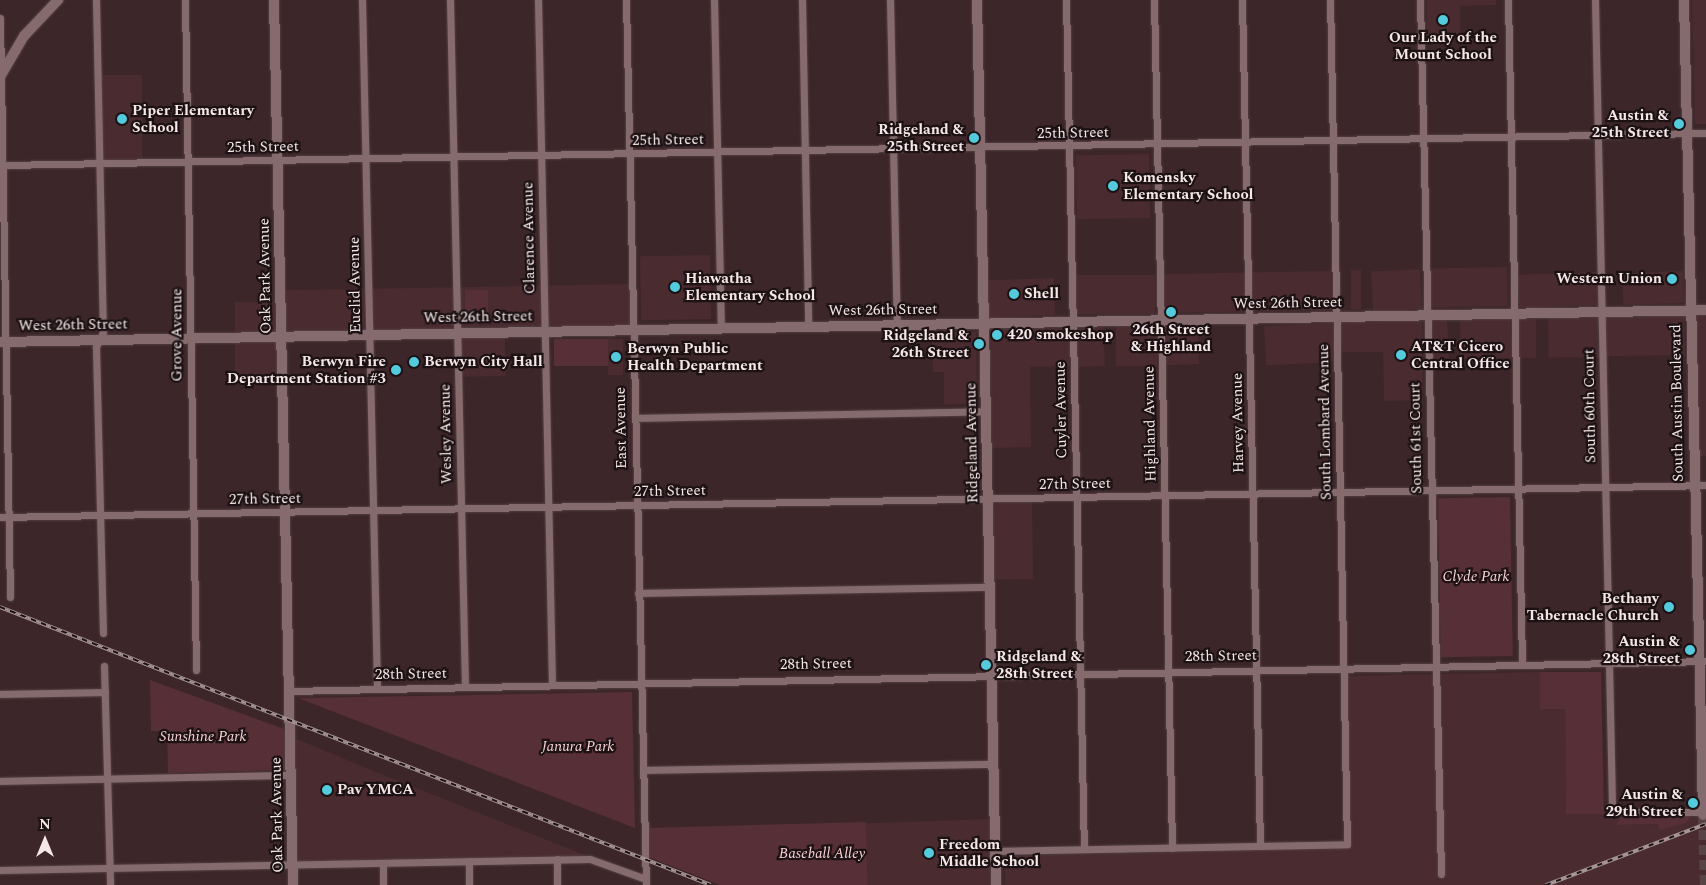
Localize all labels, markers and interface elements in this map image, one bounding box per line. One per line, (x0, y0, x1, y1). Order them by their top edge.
marker: Our Lady of the Mount School (1437, 14, 1449, 26)
place label: Our Lady of the Mount School (1389, 28, 1497, 63)
place label: Piper Elementary School (132, 101, 254, 136)
place label: Austin & 25th Street (1592, 106, 1669, 141)
marker: Piper Elementary School (116, 113, 128, 125)
marker: Austin & 25th Street (1673, 118, 1685, 130)
place label: Ridgeland & 25th Street (878, 120, 964, 155)
street label: 25th Street (1037, 123, 1109, 143)
street label: 25th Street (632, 130, 704, 150)
marker: Ridgeland & 25th Street (968, 132, 980, 144)
street label: 25th Street (227, 137, 299, 157)
place label: Komensky Elementary School (1123, 168, 1253, 203)
marker: Komensky Elementary School (1107, 180, 1119, 192)
street label: Clarence Avenue (519, 182, 539, 294)
street label: Oak Park Avenue (255, 218, 275, 334)
street label: Euclid Avenue (345, 237, 365, 333)
place label: Hiawatha Elementary School (685, 269, 815, 304)
place label: Western Union (1556, 270, 1662, 288)
marker: Western Union (1666, 273, 1678, 285)
marker: Hiawatha Elementary School (669, 281, 681, 293)
place label: Shell (1024, 285, 1059, 303)
street label: Grove Avenue (168, 288, 186, 382)
marker: Shell (1008, 288, 1020, 300)
street label: West 26th Street (1233, 293, 1343, 313)
street label: West 26th Street (828, 300, 938, 320)
marker: 26th Street & Highland (1165, 306, 1177, 318)
street label: West 26th Street (423, 307, 533, 327)
street label: West 26th Street (18, 315, 128, 335)
place label: 26th Street & Highland (1131, 320, 1211, 355)
street label: South Austin Boulevard (1667, 324, 1687, 482)
place label: Ridgeland & 26th Street (883, 326, 969, 361)
place label: 420 smokeshop (1007, 326, 1113, 344)
marker: 420 smokeshop (991, 329, 1003, 341)
place label: AT&T Cicero Central Office (1411, 337, 1510, 372)
marker: Ridgeland & 26th Street (973, 338, 985, 350)
place label: Berwyn Public Health Department (627, 339, 763, 374)
street label: South Lombard Avenue (1315, 344, 1335, 500)
marker: AT&T Cicero Central Office (1395, 349, 1407, 361)
street label: South 60th Court (1580, 349, 1600, 463)
marker: Berwyn Public Health Department (609, 350, 623, 364)
place label: Berwyn Fire Department Station #3 (227, 352, 386, 387)
place label: Berwyn City Hall (424, 353, 543, 371)
marker: Berwyn City Hall (408, 356, 420, 368)
street label: Cuyler Avenue (1051, 361, 1071, 459)
marker: Berwyn Fire Department Station #3 (390, 364, 402, 376)
street label: Highland Avenue (1140, 366, 1160, 482)
street label: Harvey Avenue (1228, 373, 1248, 473)
street label: South 61st Court (1406, 382, 1426, 494)
street label: Ridgeland Avenue (962, 383, 982, 503)
street label: Wesley Avenue (436, 384, 456, 484)
street label: East Avenue (611, 387, 631, 469)
street label: 27th Street (1039, 474, 1111, 494)
street label: 27th Street (634, 481, 706, 501)
street label: 27th Street (229, 489, 301, 509)
park label: Clyde Park (1442, 568, 1510, 586)
place label: Bethany Tabernacle Church (1527, 589, 1659, 624)
marker: Bethany Tabernacle Church (1663, 601, 1675, 613)
place label: Austin & 28th Street (1603, 632, 1680, 667)
marker: Austin & 28th Street (1684, 644, 1696, 656)
street label: 28th Street (1185, 646, 1257, 666)
place label: Ridgeland & 28th Street (996, 647, 1082, 682)
street label: 28th Street (780, 654, 852, 674)
marker: Ridgeland & 28th Street (980, 659, 992, 671)
street label: 28th Street (375, 664, 447, 684)
park label: Sunshine Park (160, 728, 246, 746)
park label: Janura Park (542, 738, 614, 756)
street label: Oak Park Avenue (267, 757, 287, 873)
place label: Pav YMCA (337, 781, 414, 799)
marker: Pav YMCA (321, 784, 333, 796)
place label: Austin & 29th Street (1606, 785, 1683, 820)
marker: Austin & 29th Street (1687, 797, 1699, 809)
text: N (39, 814, 51, 835)
north arrow (20, 815, 70, 865)
place label: Freedom Middle School (939, 835, 1039, 870)
park label: Baseball Alley (779, 845, 865, 863)
marker: Freedom Middle School (923, 847, 935, 859)

